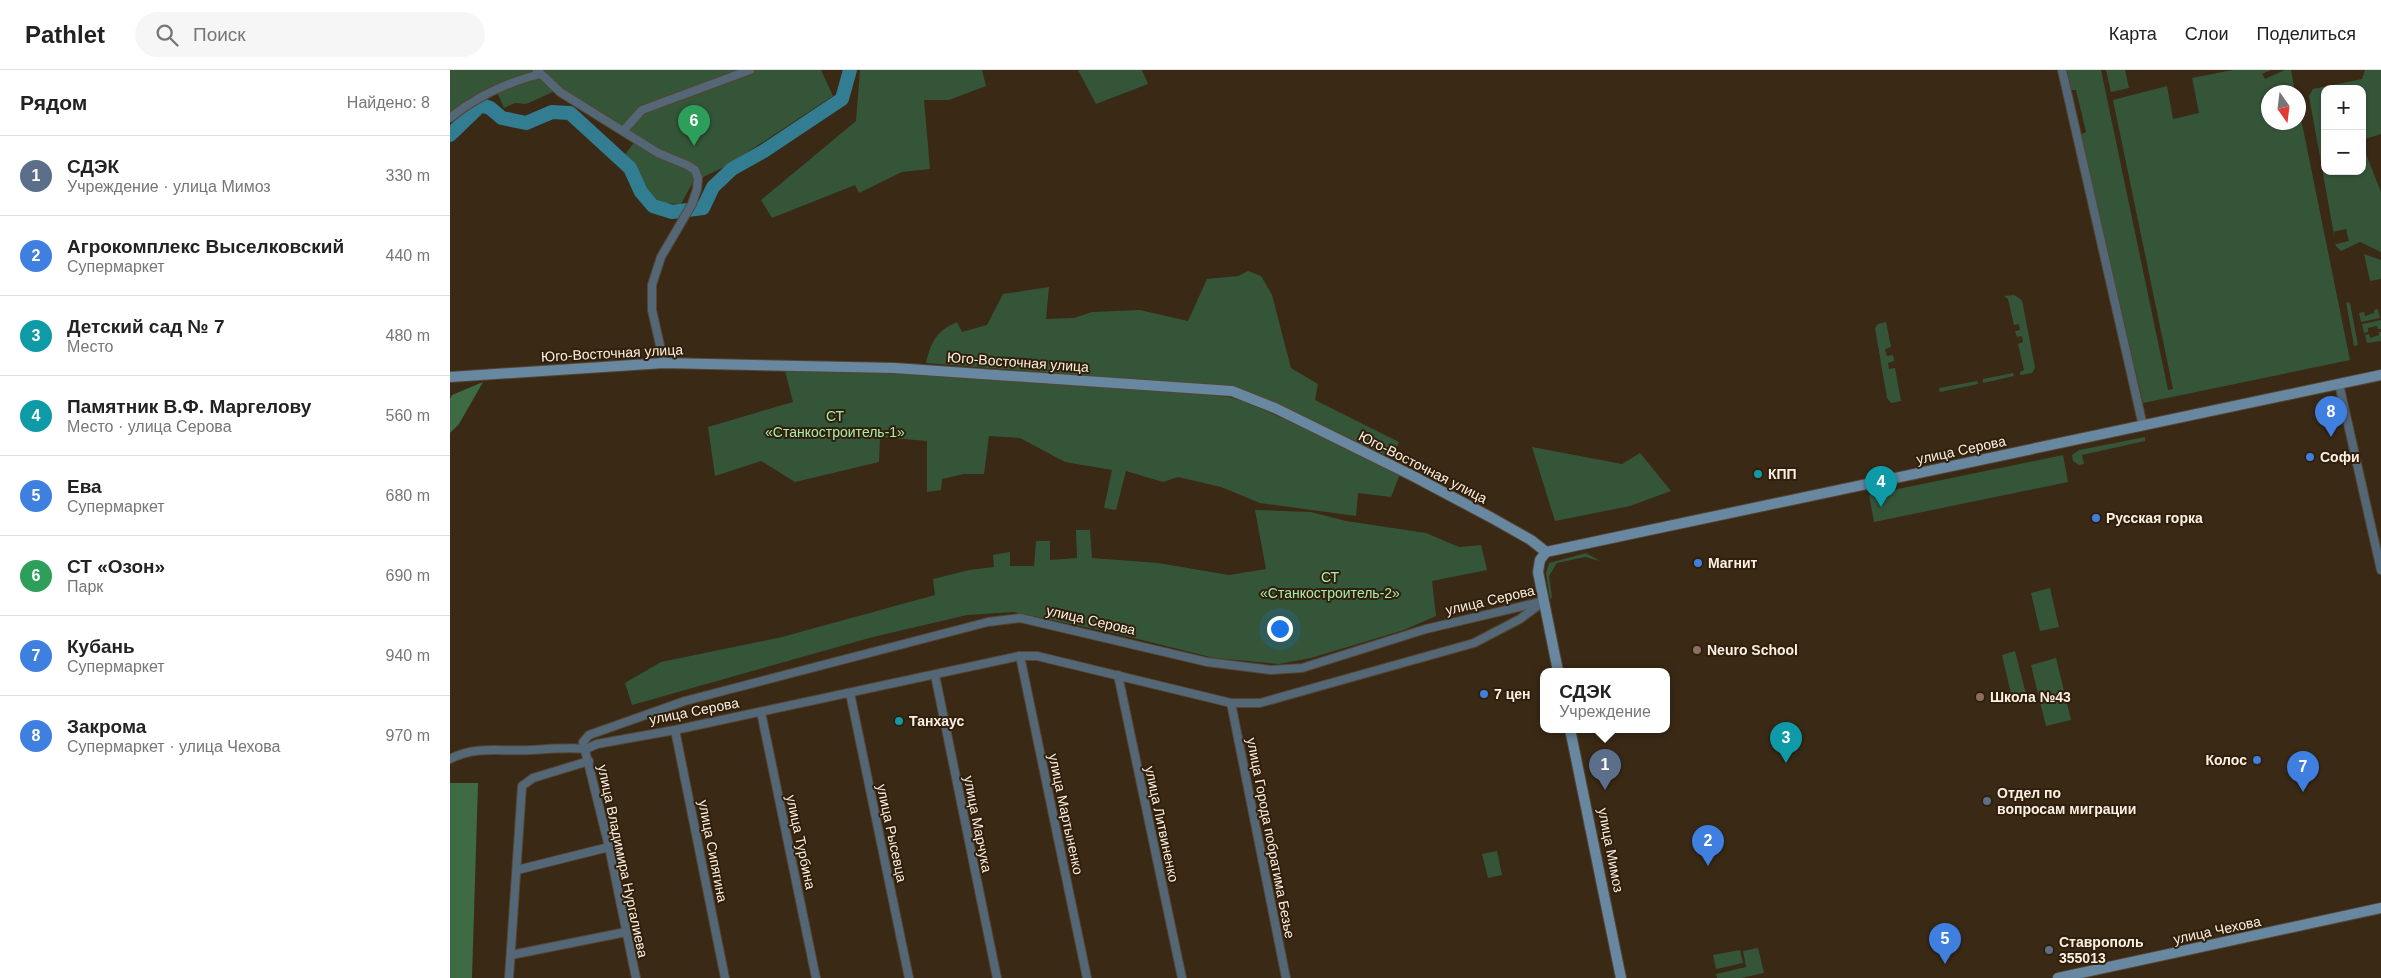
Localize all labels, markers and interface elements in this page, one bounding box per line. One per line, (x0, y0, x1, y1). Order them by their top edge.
search box (135, 12, 485, 57)
text: Pathlet (25, 21, 105, 48)
icon: search (153, 21, 181, 49)
text: Поиск (193, 24, 246, 45)
text: Карта (2109, 24, 2157, 44)
text: Слои (2185, 24, 2229, 44)
text: Поделиться (2257, 24, 2356, 44)
north arrow (2261, 85, 2306, 130)
map controls (2321, 85, 2366, 175)
button: + (2321, 85, 2366, 130)
text: Рядом (20, 91, 87, 114)
text: Найдено: 8 (347, 94, 430, 111)
pin: 6 (678, 105, 710, 146)
button: − (2321, 130, 2366, 175)
text: СДЭК (67, 156, 119, 177)
text: 1 (32, 167, 40, 184)
text: 330 m (386, 167, 430, 184)
text: Учреждение · улица Мимоз (67, 178, 271, 195)
text: Агрокомплекс Выселковский (67, 236, 344, 257)
text: 2 (32, 247, 40, 264)
text: 440 m (386, 247, 430, 264)
text: Супермаркет (67, 258, 165, 275)
text: Детский сад № 7 (67, 316, 225, 337)
text: 3 (32, 327, 40, 344)
text: 480 m (386, 327, 430, 344)
text: Место (67, 338, 113, 355)
street label: Юго-Восточная улица (541, 341, 684, 365)
street label: Юго-Восточная улица (947, 349, 1090, 375)
text: Памятник В.Ф. Маргелову (67, 396, 311, 417)
pin: 8 (2315, 396, 2347, 437)
text: 4 (32, 407, 40, 424)
text: 560 m (386, 407, 430, 424)
park label: СТ «Станкостроитель-1» (765, 408, 905, 440)
text: Место · улица Серова (67, 418, 232, 435)
street label: Юго-Восточная улица (1356, 428, 1490, 506)
street label: улица Серова (1915, 433, 2007, 467)
place label: Софи (2320, 449, 2360, 465)
marker: Софи (2304, 451, 2316, 463)
place label: КПП (1768, 466, 1797, 482)
pin: 4 (1865, 466, 1897, 507)
marker: КПП (1752, 468, 1764, 480)
text: Ева (67, 476, 102, 497)
text: 5 (32, 487, 40, 504)
text: 680 m (386, 487, 430, 504)
text: Супермаркет (67, 498, 165, 515)
place label: Русская горка (2106, 510, 2203, 526)
marker: Русская горка (2090, 512, 2102, 524)
place label: Магнит (1708, 555, 1758, 571)
text: СТ «Озон» (67, 556, 165, 577)
marker: Магнит (1692, 557, 1704, 569)
text: 6 (32, 567, 40, 584)
text: 690 m (386, 567, 430, 584)
park label: СТ «Станкостроитель-2» (1260, 569, 1400, 601)
text: Парк (67, 578, 103, 595)
street label: улица Серова (1444, 582, 1536, 618)
street label: улица Серова (1045, 602, 1137, 638)
your location (1267, 616, 1293, 642)
text: Кубань (67, 636, 135, 657)
place label: Neuro School (1707, 642, 1798, 658)
marker: Neuro School (1691, 644, 1703, 656)
text: 7 (32, 647, 40, 664)
text: 940 m (386, 647, 430, 664)
text: Супермаркет (67, 658, 165, 675)
popup (1540, 668, 1670, 733)
text: СДЭК (1559, 681, 1611, 702)
place label: 7 цен (1494, 686, 1531, 702)
marker: 7 цен (1478, 688, 1490, 700)
place label: Школа №43 (1990, 689, 2071, 705)
marker: Школа №43 (1974, 691, 1986, 703)
street label: улица Серова (648, 694, 740, 728)
text: Учреждение (1559, 703, 1651, 720)
place label: Танхаус (909, 713, 964, 729)
marker: Танхаус (893, 715, 905, 727)
text: Закрома (67, 716, 146, 737)
pin: 3 (1770, 722, 1802, 763)
text: 8 (32, 727, 40, 744)
text: 970 m (386, 727, 430, 744)
street label: улица Города побратима Безье (1244, 736, 1298, 940)
text: Супермаркет · улица Чехова (67, 738, 280, 755)
pin: 1 (1589, 749, 1621, 790)
pin: 7 (2287, 751, 2319, 792)
street label: улица Мартыненко (1045, 752, 1087, 876)
place label: Колос (2205, 752, 2247, 768)
marker: Колос (2251, 754, 2263, 766)
street label: улица Владимира Нургалиева (595, 763, 651, 959)
street label: улица Литвиненко (1142, 764, 1182, 884)
street label: улица Марчука (961, 774, 995, 874)
street label: улица Рысевца (874, 783, 910, 884)
place label: Отдел по вопросам миграции (1997, 785, 2136, 817)
street label: улица Турбина (783, 793, 819, 891)
marker: Отдел по вопросам миграции (1981, 795, 1993, 807)
street label: улица Сипягина (695, 798, 731, 904)
street label: улица Мимоз (1595, 806, 1627, 894)
pin: 2 (1692, 825, 1724, 866)
street label: улица Чехова (2172, 913, 2262, 947)
pin: 5 (1929, 923, 1961, 964)
place label: Ставрополь 355013 (2059, 934, 2144, 966)
marker: Ставрополь 355013 (2043, 944, 2055, 956)

